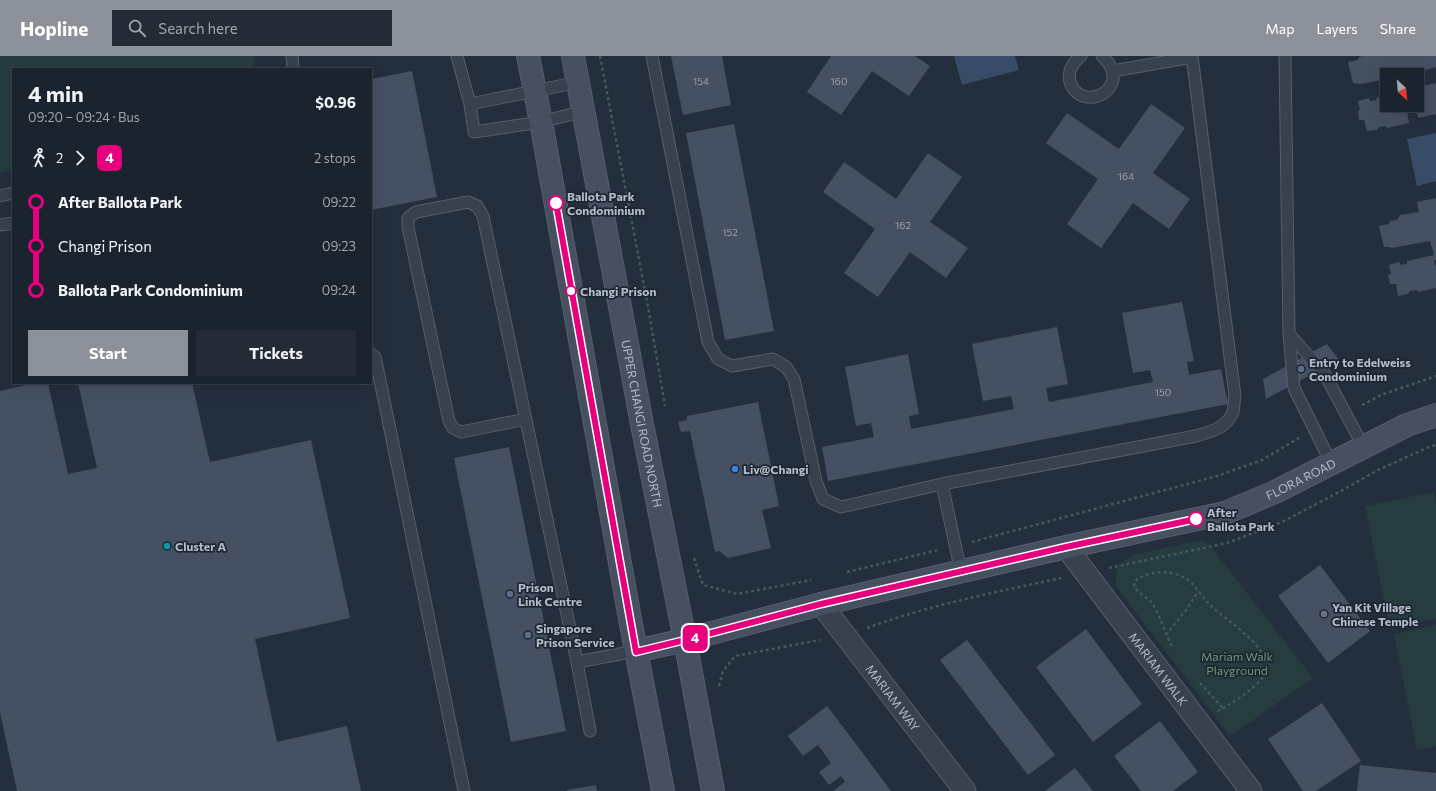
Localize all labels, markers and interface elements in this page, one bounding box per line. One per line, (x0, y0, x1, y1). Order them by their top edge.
search box (112, 10, 392, 46)
text: Hopline (20, 17, 88, 40)
icon: search (126, 17, 148, 39)
text: Search here (158, 19, 238, 37)
text: Map (1266, 20, 1294, 37)
text: Layers (1316, 20, 1358, 37)
text: Share (1380, 20, 1416, 37)
north arrow (1380, 68, 1424, 112)
map controls (1380, 68, 1424, 112)
house number: 154 (693, 75, 709, 87)
house number: 160 (831, 75, 847, 87)
text: 4 min (28, 80, 84, 107)
text: $0.96 (315, 93, 356, 111)
text: 09:20 – 09:24 · Bus (28, 109, 140, 125)
icon: walk (28, 147, 50, 169)
icon: forward (69, 147, 91, 169)
text: 4 (105, 149, 114, 166)
text: 2 (56, 150, 63, 166)
text: 2 stops (314, 150, 356, 166)
house number: 164 (1118, 170, 1134, 182)
place label: Ballota Park Condominium (567, 189, 645, 217)
text: After Ballota Park (58, 193, 182, 211)
text: 09:22 (322, 194, 356, 210)
marker: Ballota Park Condominium (548, 195, 564, 211)
house number: 162 (895, 219, 911, 231)
house number: 152 (722, 226, 738, 238)
text: Changi Prison (58, 237, 152, 255)
text: 09:23 (322, 238, 356, 254)
text: Ballota Park Condominium (58, 281, 243, 299)
text: 09:24 (322, 282, 356, 298)
place label: Changi Prison (580, 284, 656, 298)
marker: Changi Prison (565, 285, 577, 297)
button: Start (28, 330, 188, 376)
button: Tickets (196, 330, 356, 376)
street label: UPPER CHANGI ROAD NORTH (619, 339, 665, 509)
place label: Entry to Edelweiss Condominium (1309, 355, 1411, 383)
marker: Entry to Edelweiss Condominium (1296, 364, 1306, 374)
house number: 150 (1155, 386, 1171, 398)
street label: FLORA ROAD (1264, 455, 1338, 502)
place label: Liv@Changi (743, 462, 809, 476)
marker: Liv@Changi (730, 464, 740, 474)
place label: After Ballota Park (1207, 505, 1275, 533)
marker: After Ballota Park (1188, 511, 1204, 527)
place label: Cluster A (175, 539, 226, 553)
marker: Cluster A (162, 541, 172, 551)
place label: Prison Link Centre (518, 580, 582, 608)
marker: Prison Link Centre (505, 589, 515, 599)
place label: Yan Kit Village Chinese Temple (1332, 600, 1418, 628)
marker: Yan Kit Village Chinese Temple (1319, 609, 1329, 619)
place label: Singapore Prison Service (536, 621, 615, 649)
line badge: 4 (682, 625, 708, 651)
text: 4 (691, 629, 699, 646)
marker: Singapore Prison Service (523, 630, 533, 640)
street label: MARIAM WALK (1126, 630, 1191, 708)
park label: Mariam Walk Playground (1201, 649, 1273, 677)
street label: MARIAM WAY (863, 662, 923, 733)

